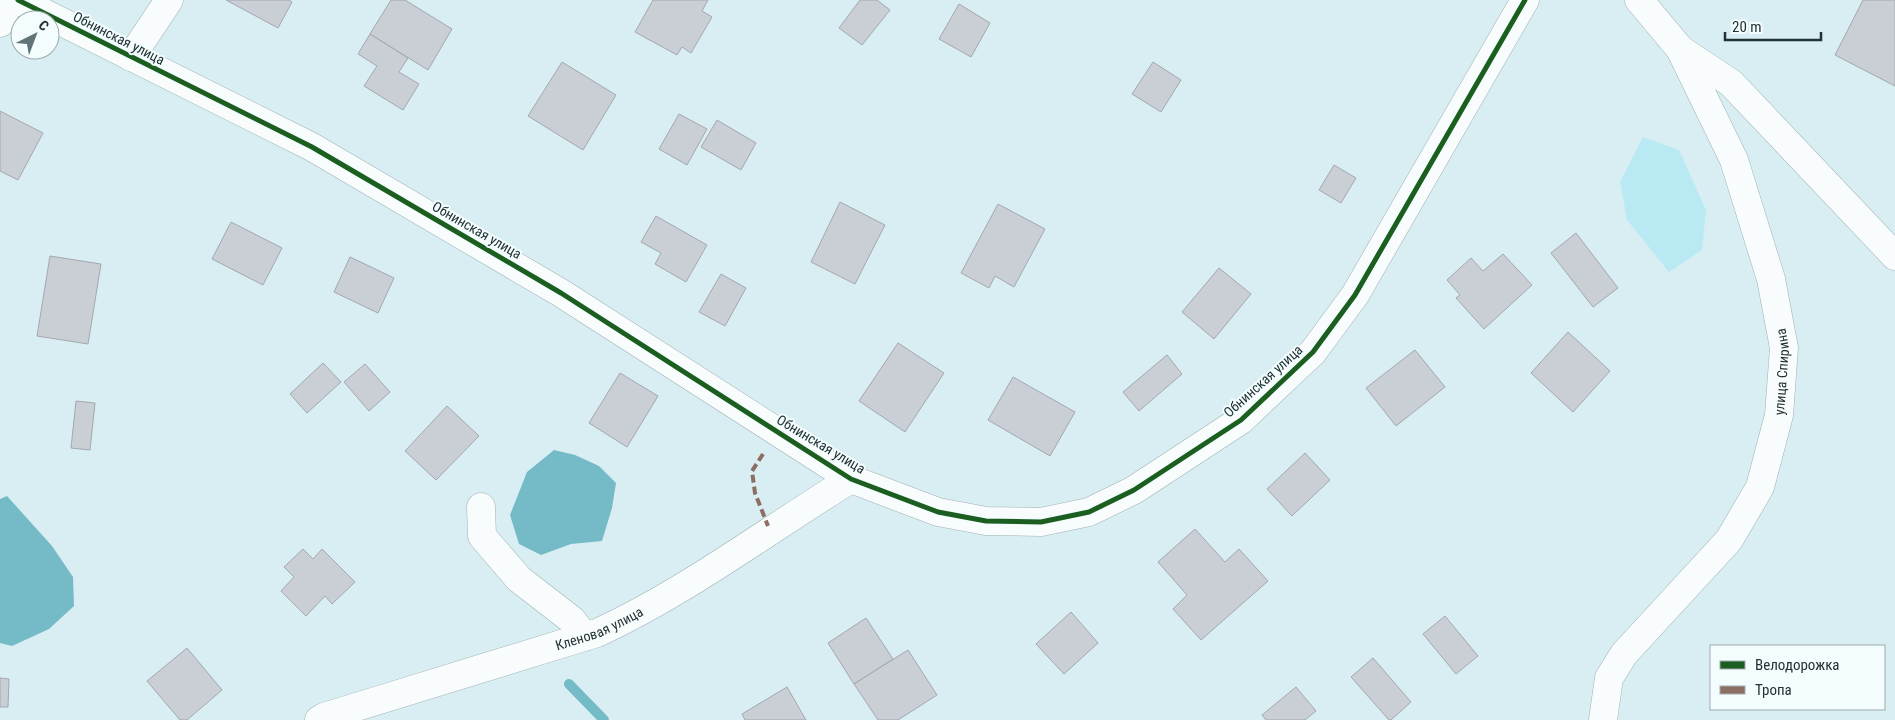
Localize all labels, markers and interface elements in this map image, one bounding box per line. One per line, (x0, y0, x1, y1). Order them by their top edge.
street label: Обнинская улица (71, 8, 167, 68)
north arrow (10, 10, 60, 60)
scale bar (1725, 10, 1821, 42)
text: С (35, 17, 52, 34)
text: 20 m (1732, 18, 1762, 36)
street label: Обнинская улица (430, 198, 524, 262)
street label: улица Спирина (1771, 327, 1792, 416)
street label: Обнинская улица (1220, 342, 1306, 420)
street label: Обнинская улица (774, 411, 868, 477)
street label: Кленовая улица (553, 603, 646, 653)
legend (1710, 645, 1885, 710)
text: Велодорожка (1755, 656, 1840, 674)
text: Тропа (1755, 681, 1792, 699)

